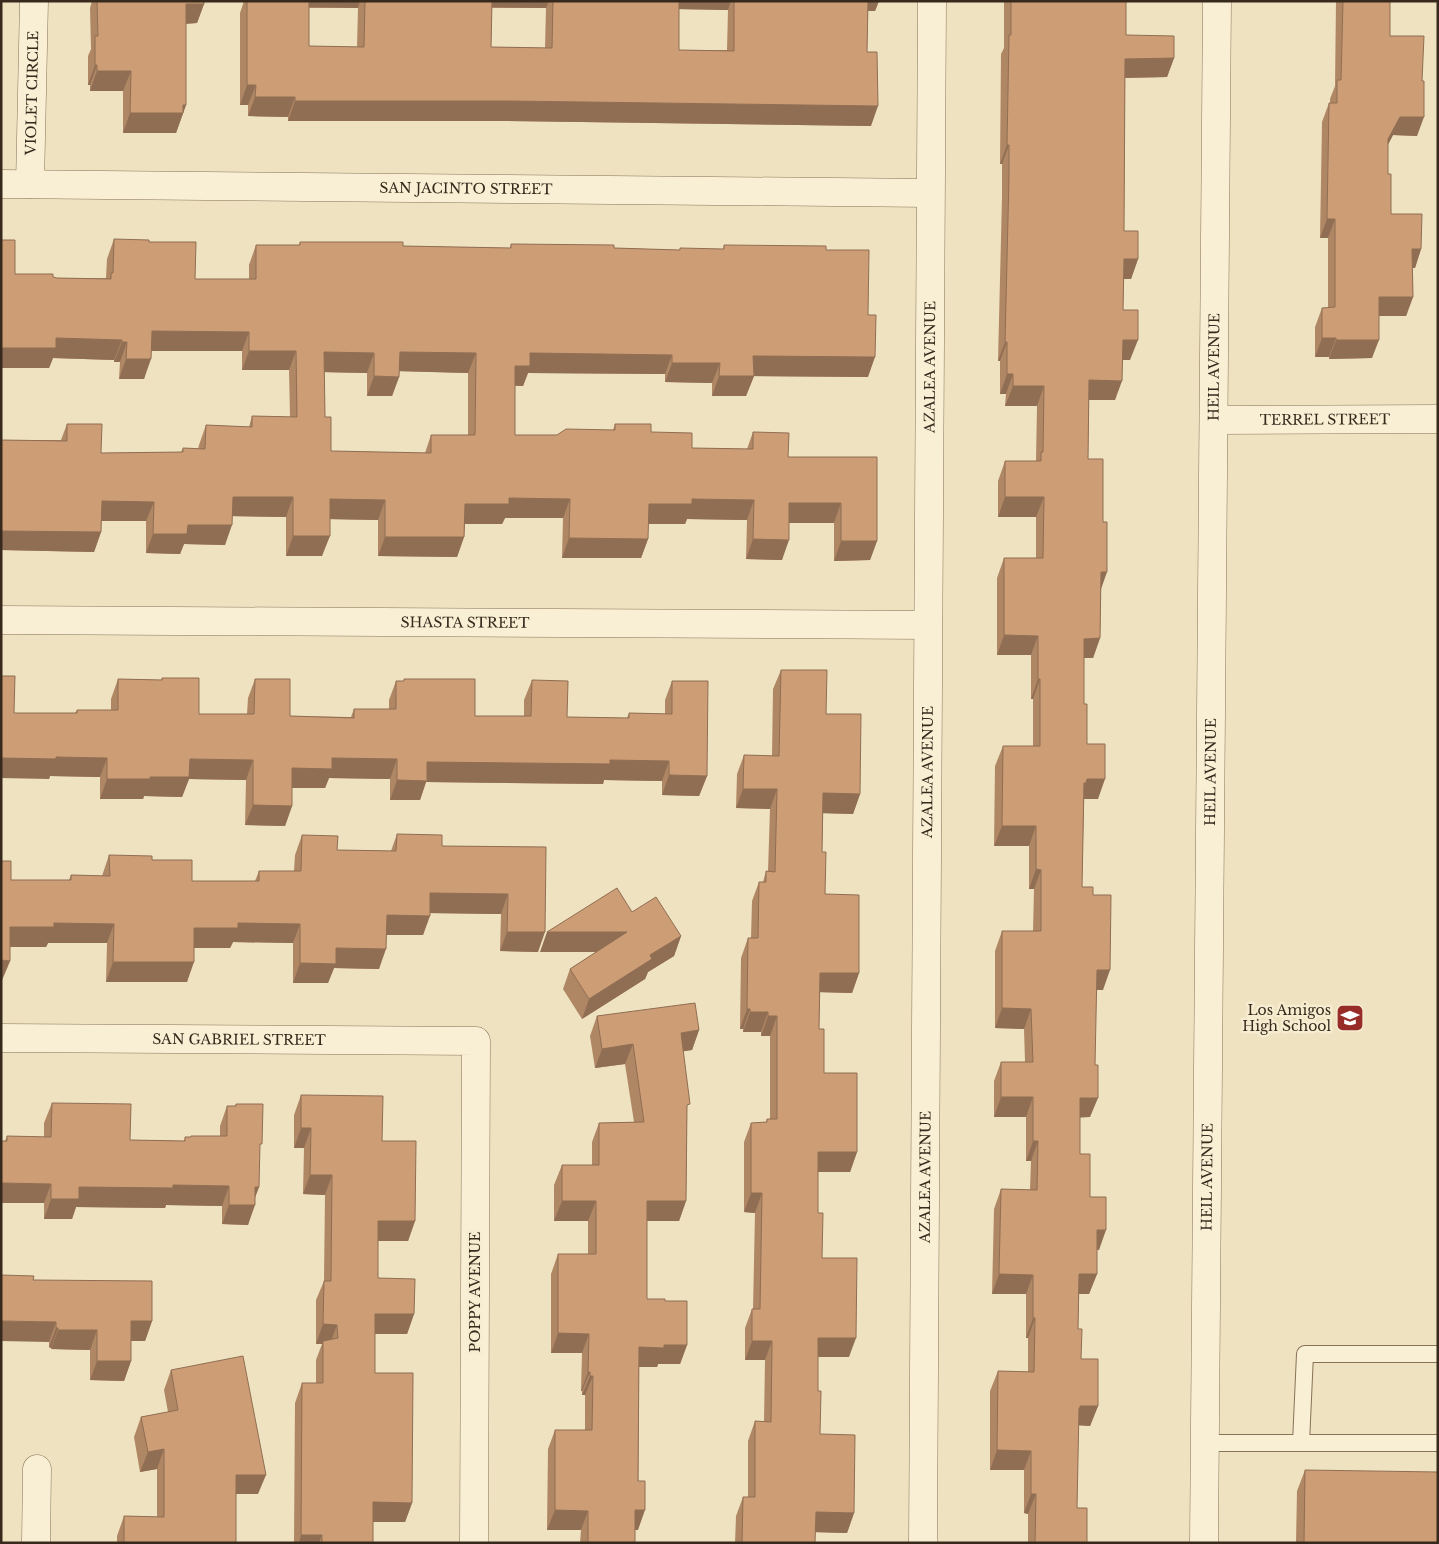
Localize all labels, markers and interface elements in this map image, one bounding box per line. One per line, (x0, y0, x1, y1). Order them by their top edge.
street label: VIOLET CIRCLE (22, 31, 42, 156)
street label: SAN JACINTO STREET (379, 179, 553, 198)
street label: AZALEA AVENUE (920, 301, 939, 434)
street label: HEIL AVENUE (1204, 313, 1223, 421)
street label: TERREL STREET (1260, 410, 1390, 429)
street label: SHASTA STREET (400, 613, 530, 632)
street label: AZALEA AVENUE (918, 706, 937, 839)
street label: HEIL AVENUE (1201, 718, 1220, 826)
place label: Los Amigos High School (1242, 1001, 1331, 1035)
school or university icon: Los Amigos High School (1335, 1003, 1365, 1033)
street label: SAN GABRIEL STREET (152, 1030, 326, 1049)
street label: AZALEA AVENUE (916, 1111, 935, 1244)
street label: HEIL AVENUE (1198, 1123, 1217, 1231)
street label: POPPY AVENUE (466, 1232, 484, 1352)

